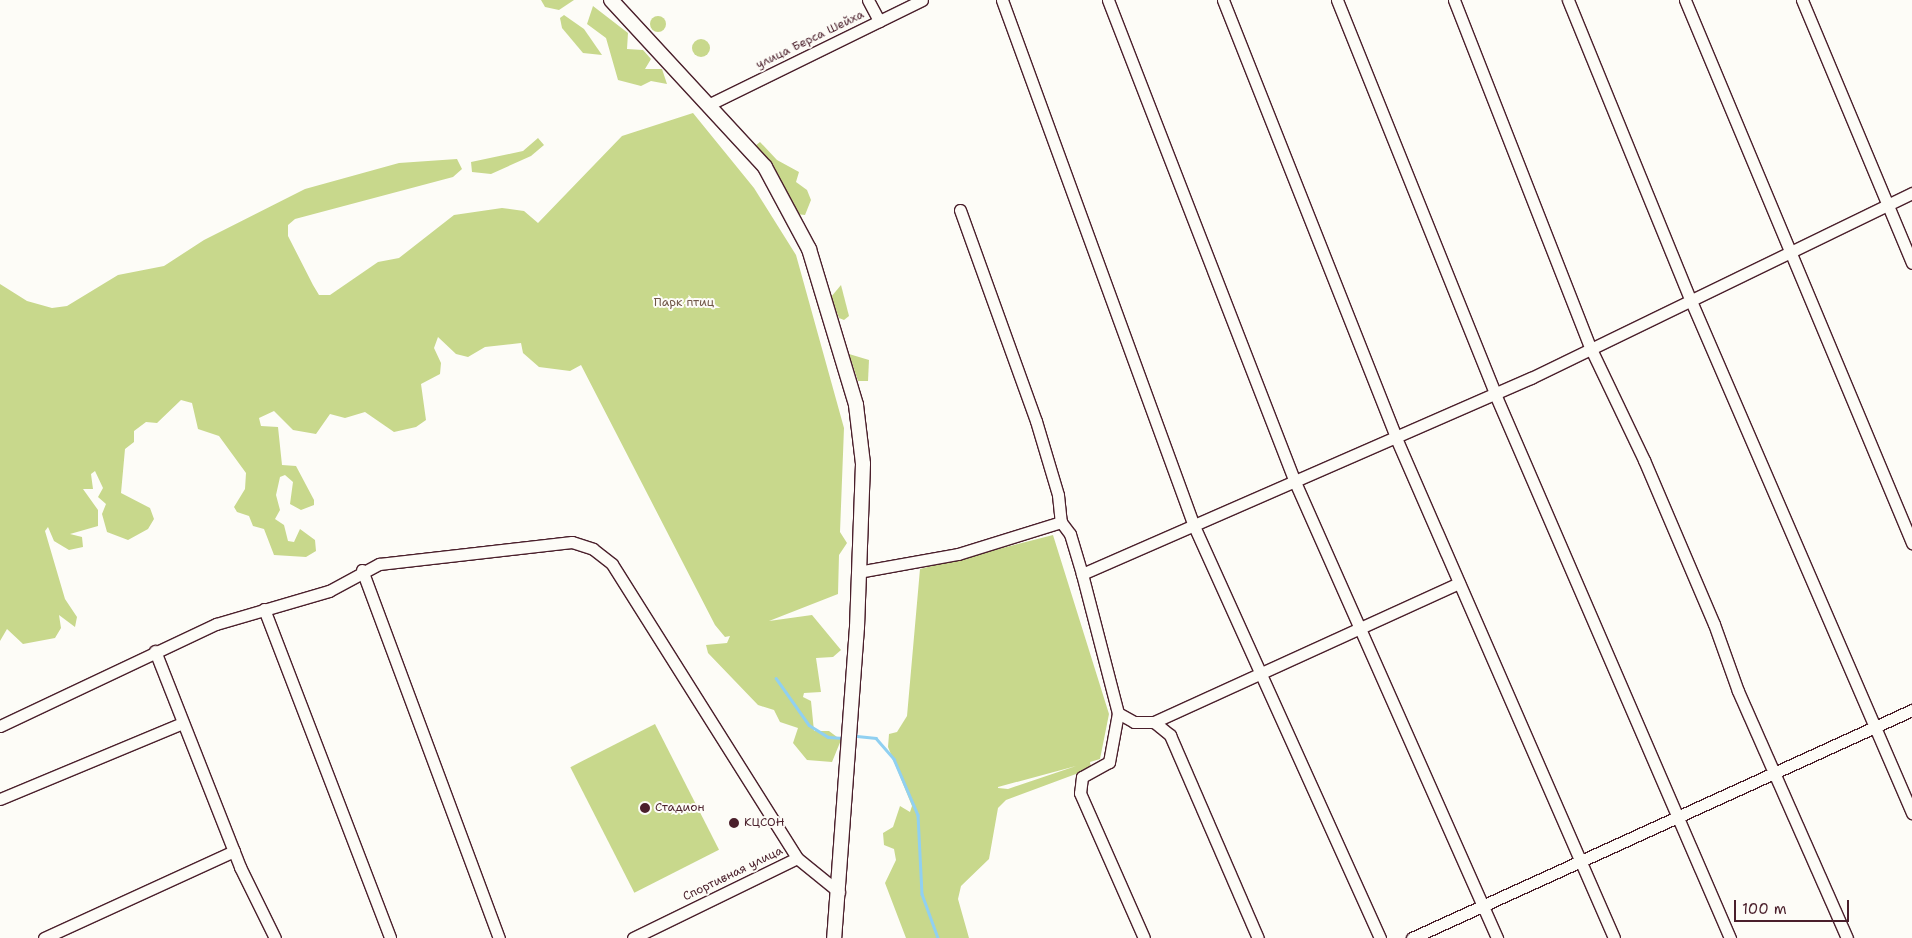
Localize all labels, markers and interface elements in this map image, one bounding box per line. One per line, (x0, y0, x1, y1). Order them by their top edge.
street label: улица Берса Шейха (754, 8, 866, 72)
park label: Парк птиц (654, 296, 714, 310)
place label: Стадион (655, 801, 705, 815)
marker: Стадион (639, 802, 651, 814)
place label: КЦСОН (744, 816, 785, 830)
marker: КЦСОН (728, 817, 740, 829)
street label: Спортивная улица (681, 844, 785, 904)
scale bar (1737, 890, 1852, 922)
text: 100 m (1742, 899, 1787, 919)

